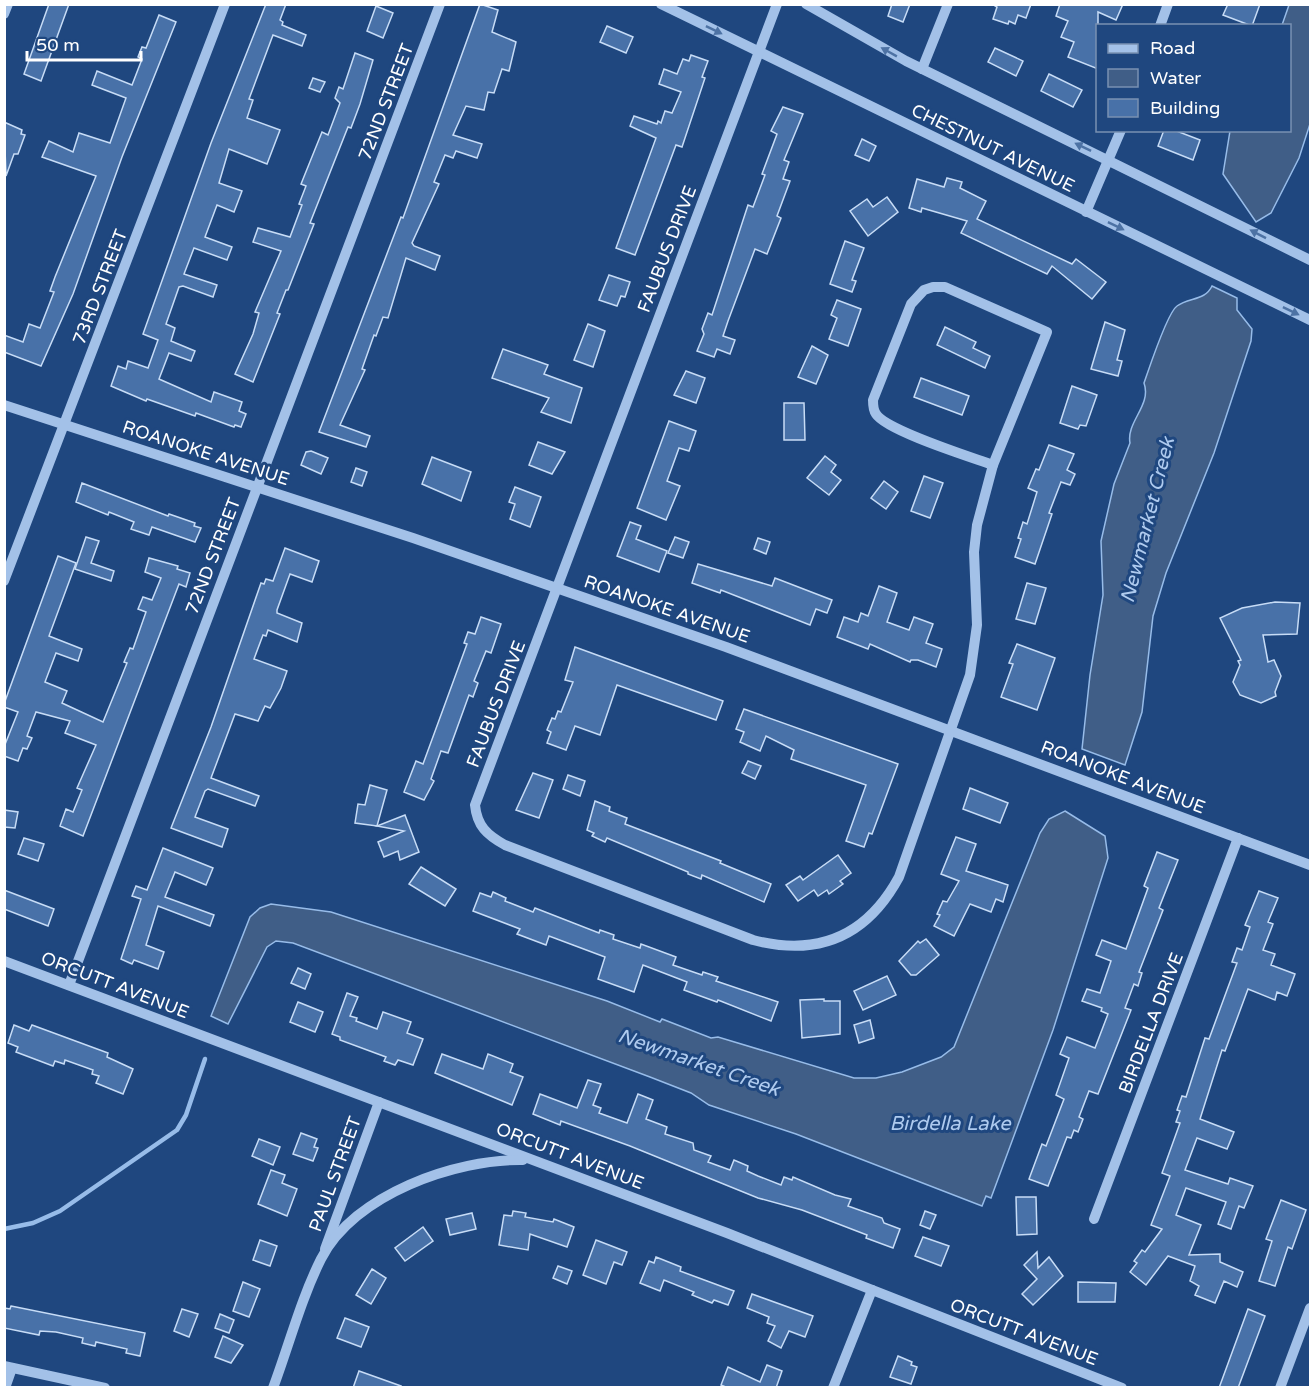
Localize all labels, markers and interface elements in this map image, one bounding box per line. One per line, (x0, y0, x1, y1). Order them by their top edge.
scale bar (27, 24, 141, 62)
legend (1096, 24, 1291, 132)
one-way arrow (705, 26, 722, 35)
text: 50 m (36, 34, 80, 56)
text: Road (1150, 37, 1195, 59)
street label: 72ND STREET (354, 40, 418, 164)
one-way arrow (880, 47, 897, 57)
text: Water (1150, 67, 1201, 89)
text: Building (1150, 97, 1220, 119)
street label: CHESTNUT AVENUE (908, 99, 1078, 197)
one-way arrow (1075, 143, 1092, 152)
street label: FAUBUS DRIVE (633, 182, 701, 316)
one-way arrow (1107, 221, 1124, 230)
street label: 73RD STREET (68, 226, 132, 348)
one-way arrow (1249, 229, 1266, 239)
one-way arrow (1283, 306, 1300, 316)
street label: ROANOKE AVENUE (120, 416, 292, 490)
water label: Newmarket Creek (1116, 433, 1181, 605)
street label: 72ND STREET (181, 494, 245, 618)
street label: ROANOKE AVENUE (581, 570, 753, 648)
street label: FAUBUS DRIVE (462, 637, 530, 771)
street label: ROANOKE AVENUE (1038, 736, 1208, 818)
street label: ORCUTT AVENUE (38, 947, 192, 1023)
street label: BIRDELLA DRIVE (1114, 949, 1188, 1097)
water label: Newmarket Creek (615, 1024, 785, 1103)
water label: Birdella Lake (889, 1112, 1012, 1136)
street label: PAUL STREET (304, 1113, 366, 1235)
street label: ORCUTT AVENUE (493, 1118, 647, 1194)
street label: ORCUTT AVENUE (947, 1294, 1101, 1370)

